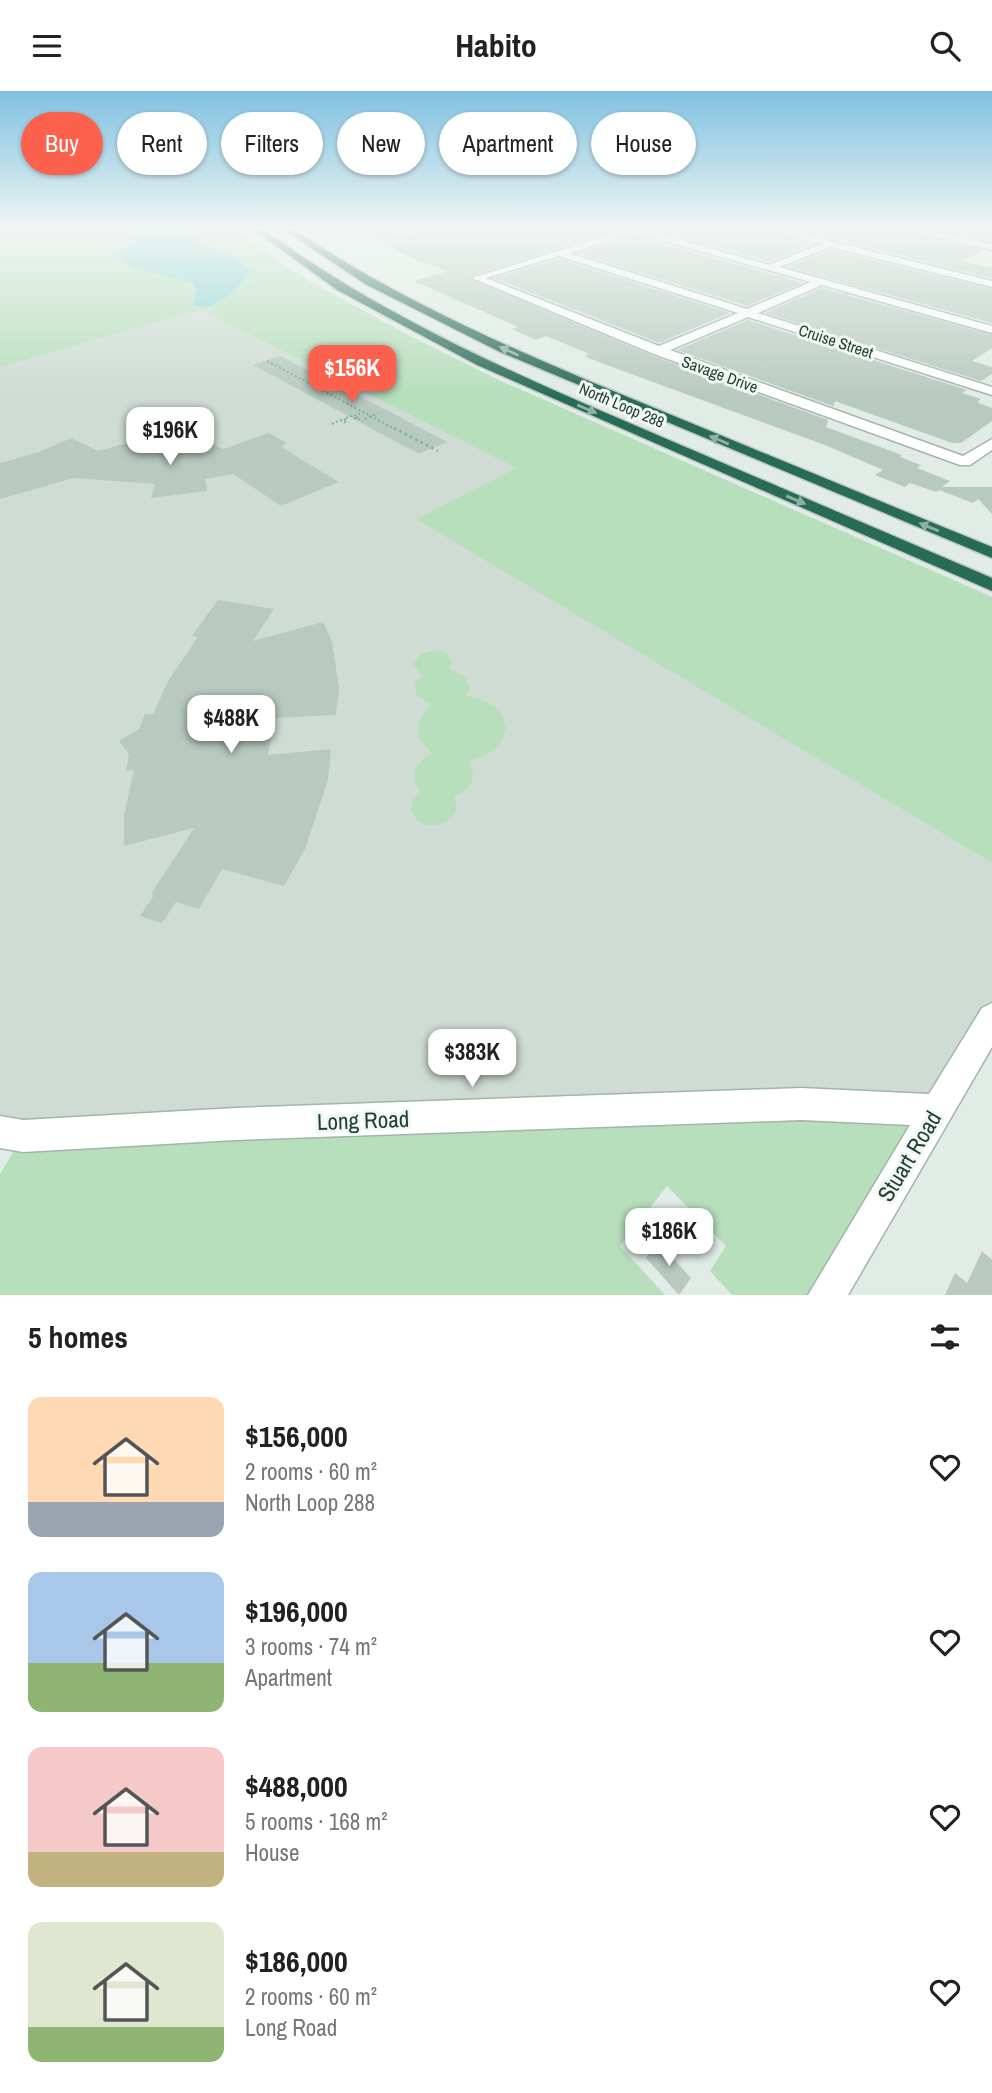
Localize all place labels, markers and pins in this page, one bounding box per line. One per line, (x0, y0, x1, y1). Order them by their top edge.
pin: $156K (303, 345, 401, 405)
pin: $196K (121, 407, 219, 467)
pin: $488K (182, 695, 280, 755)
pin: $383K (423, 1030, 521, 1089)
pin: $186K (620, 1209, 718, 1268)

